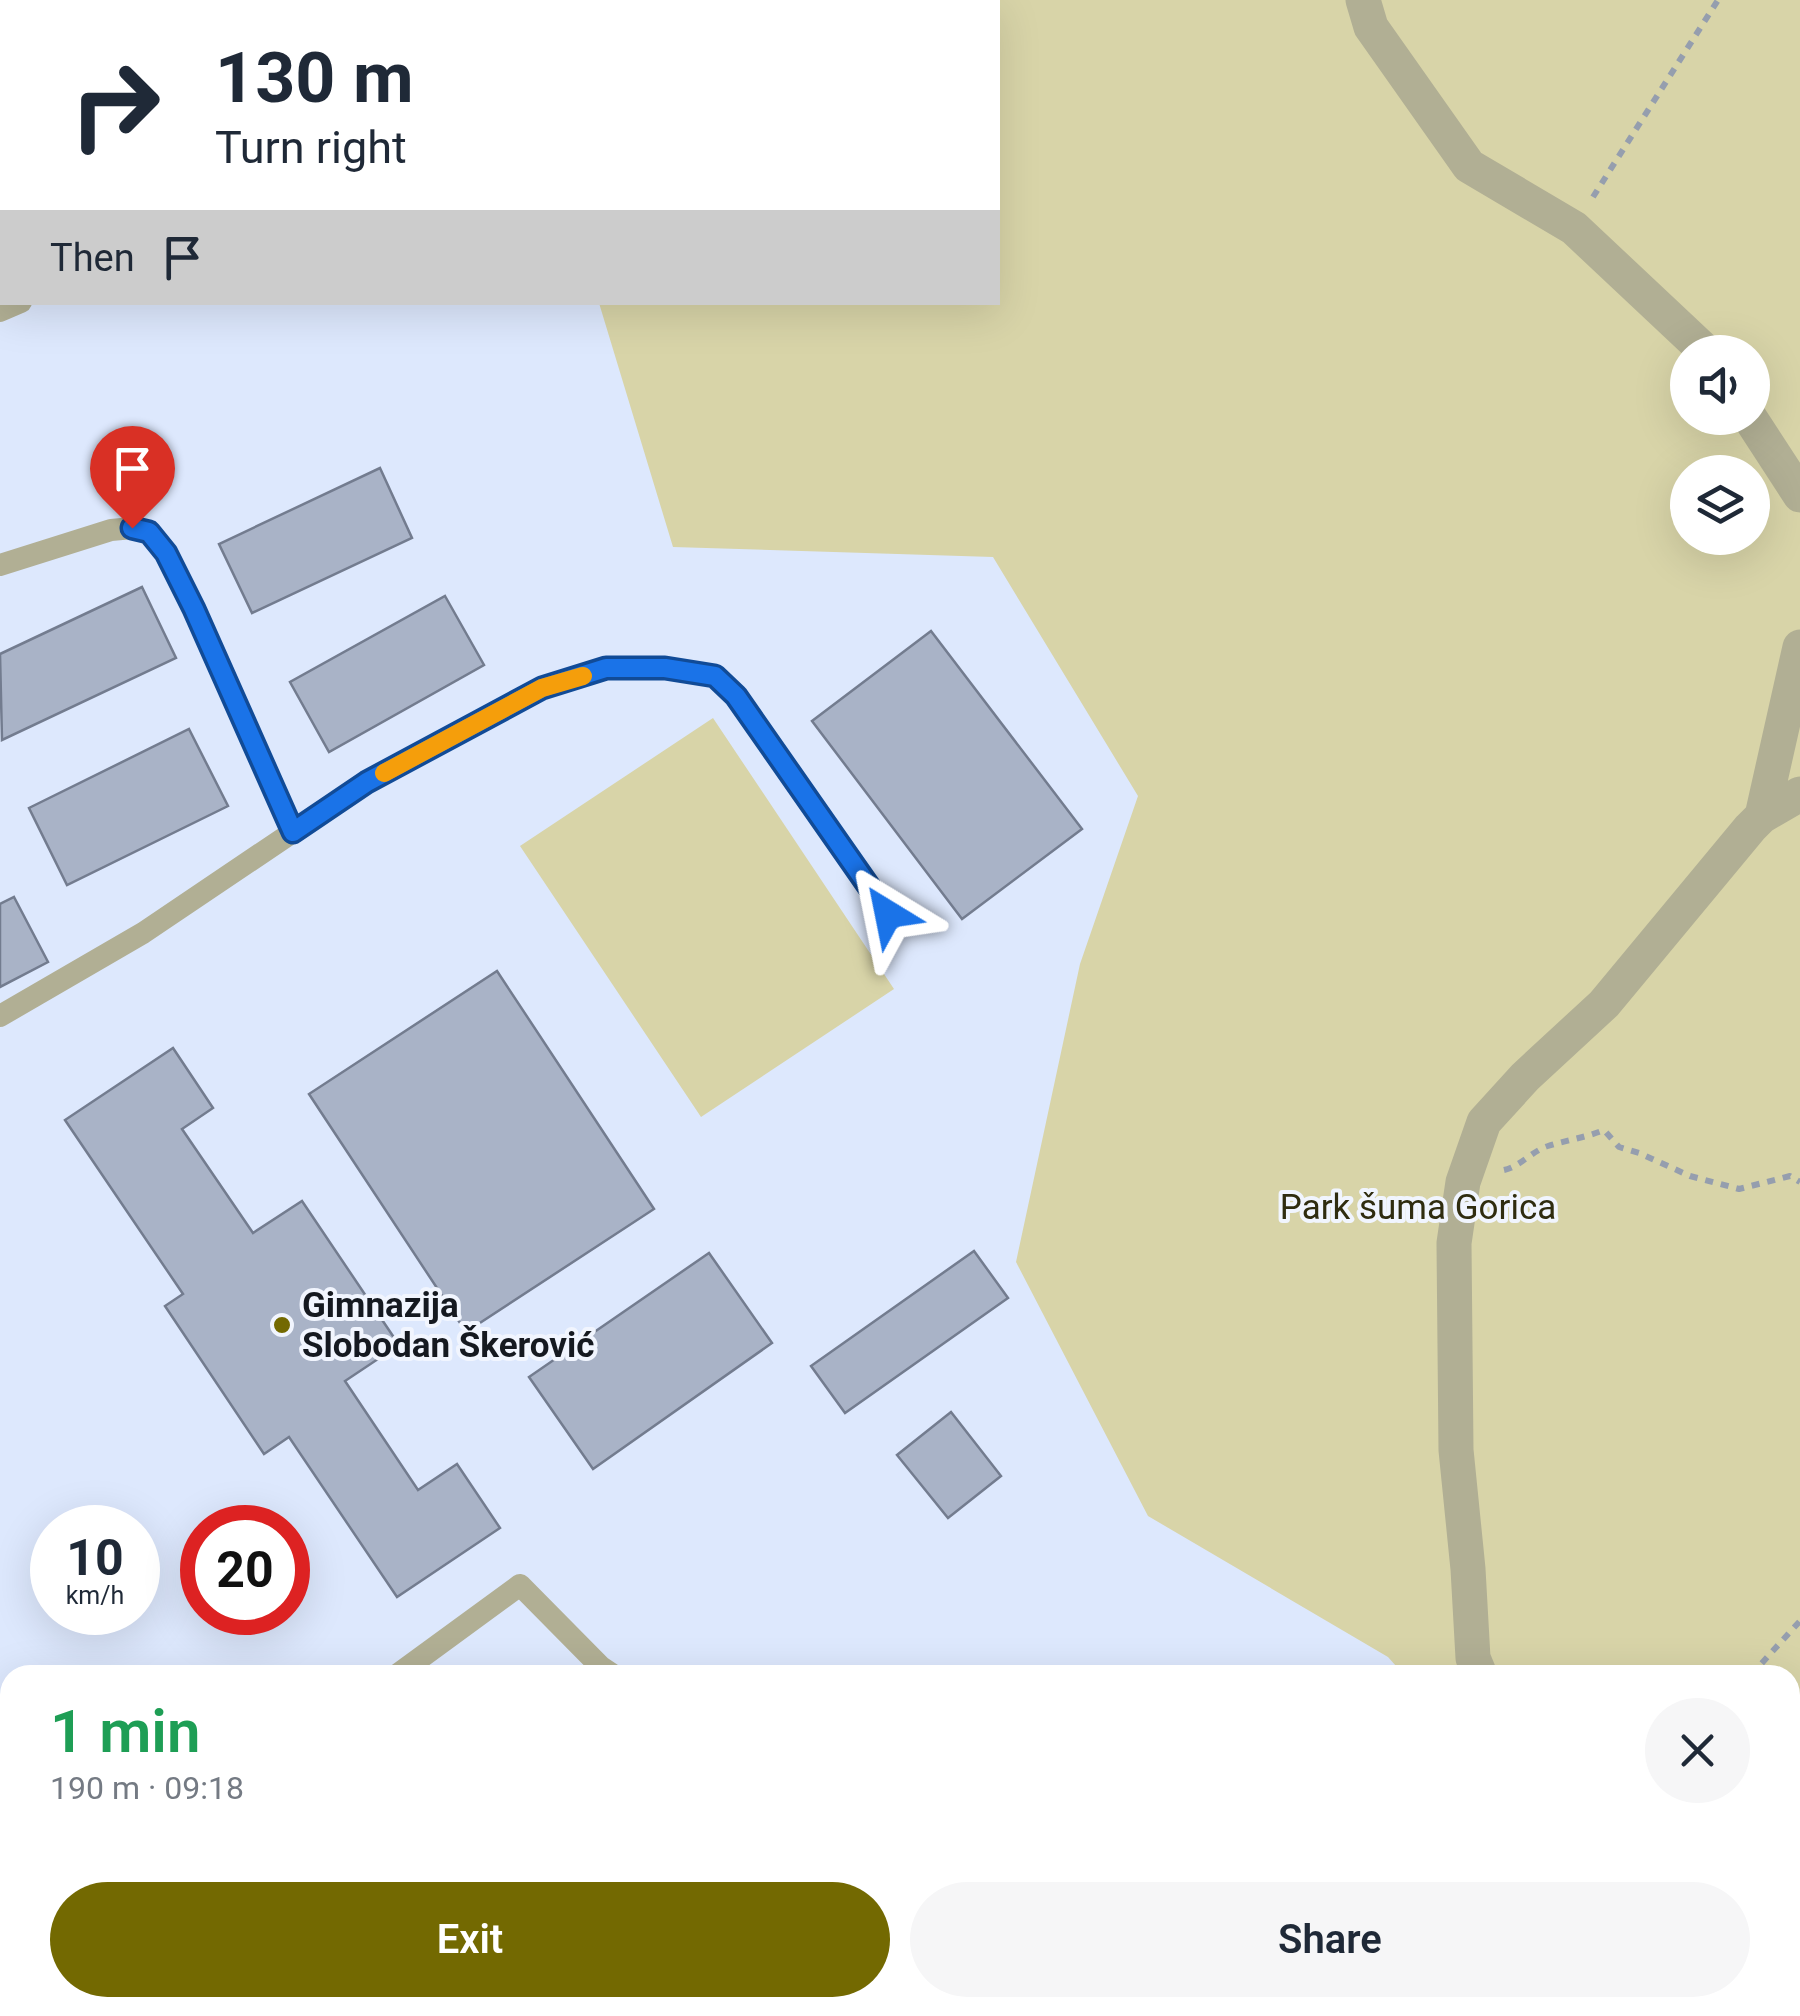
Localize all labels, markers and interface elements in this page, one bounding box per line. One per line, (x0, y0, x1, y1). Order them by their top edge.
text: 130 m (215, 37, 414, 119)
icon: right (50, 40, 180, 170)
text: Turn right (215, 121, 407, 174)
icon: arrive (155, 230, 210, 285)
text: Then (50, 236, 135, 280)
map controls (1670, 335, 1770, 555)
button: sound (1670, 335, 1770, 435)
pin (90, 426, 175, 529)
icon: arrive (105, 441, 160, 496)
button: layers (1670, 455, 1770, 555)
position arrow (836, 862, 940, 966)
park label: Park šuma Gorica (1280, 1187, 1556, 1228)
place label: Gimnazija Slobodan Škerović (302, 1285, 595, 1366)
marker: Gimnazija Slobodan Škerović (271, 1314, 293, 1336)
speed limit sign: 20 (180, 1505, 310, 1635)
text: 10 (66, 1529, 124, 1587)
text: km/h (66, 1581, 124, 1610)
text: 1 min (50, 1696, 200, 1767)
button: close (1645, 1698, 1750, 1803)
text: 190 m · 09:18 (50, 1769, 244, 1807)
button: Exit (50, 1882, 890, 1997)
button: Share (910, 1882, 1750, 1997)

